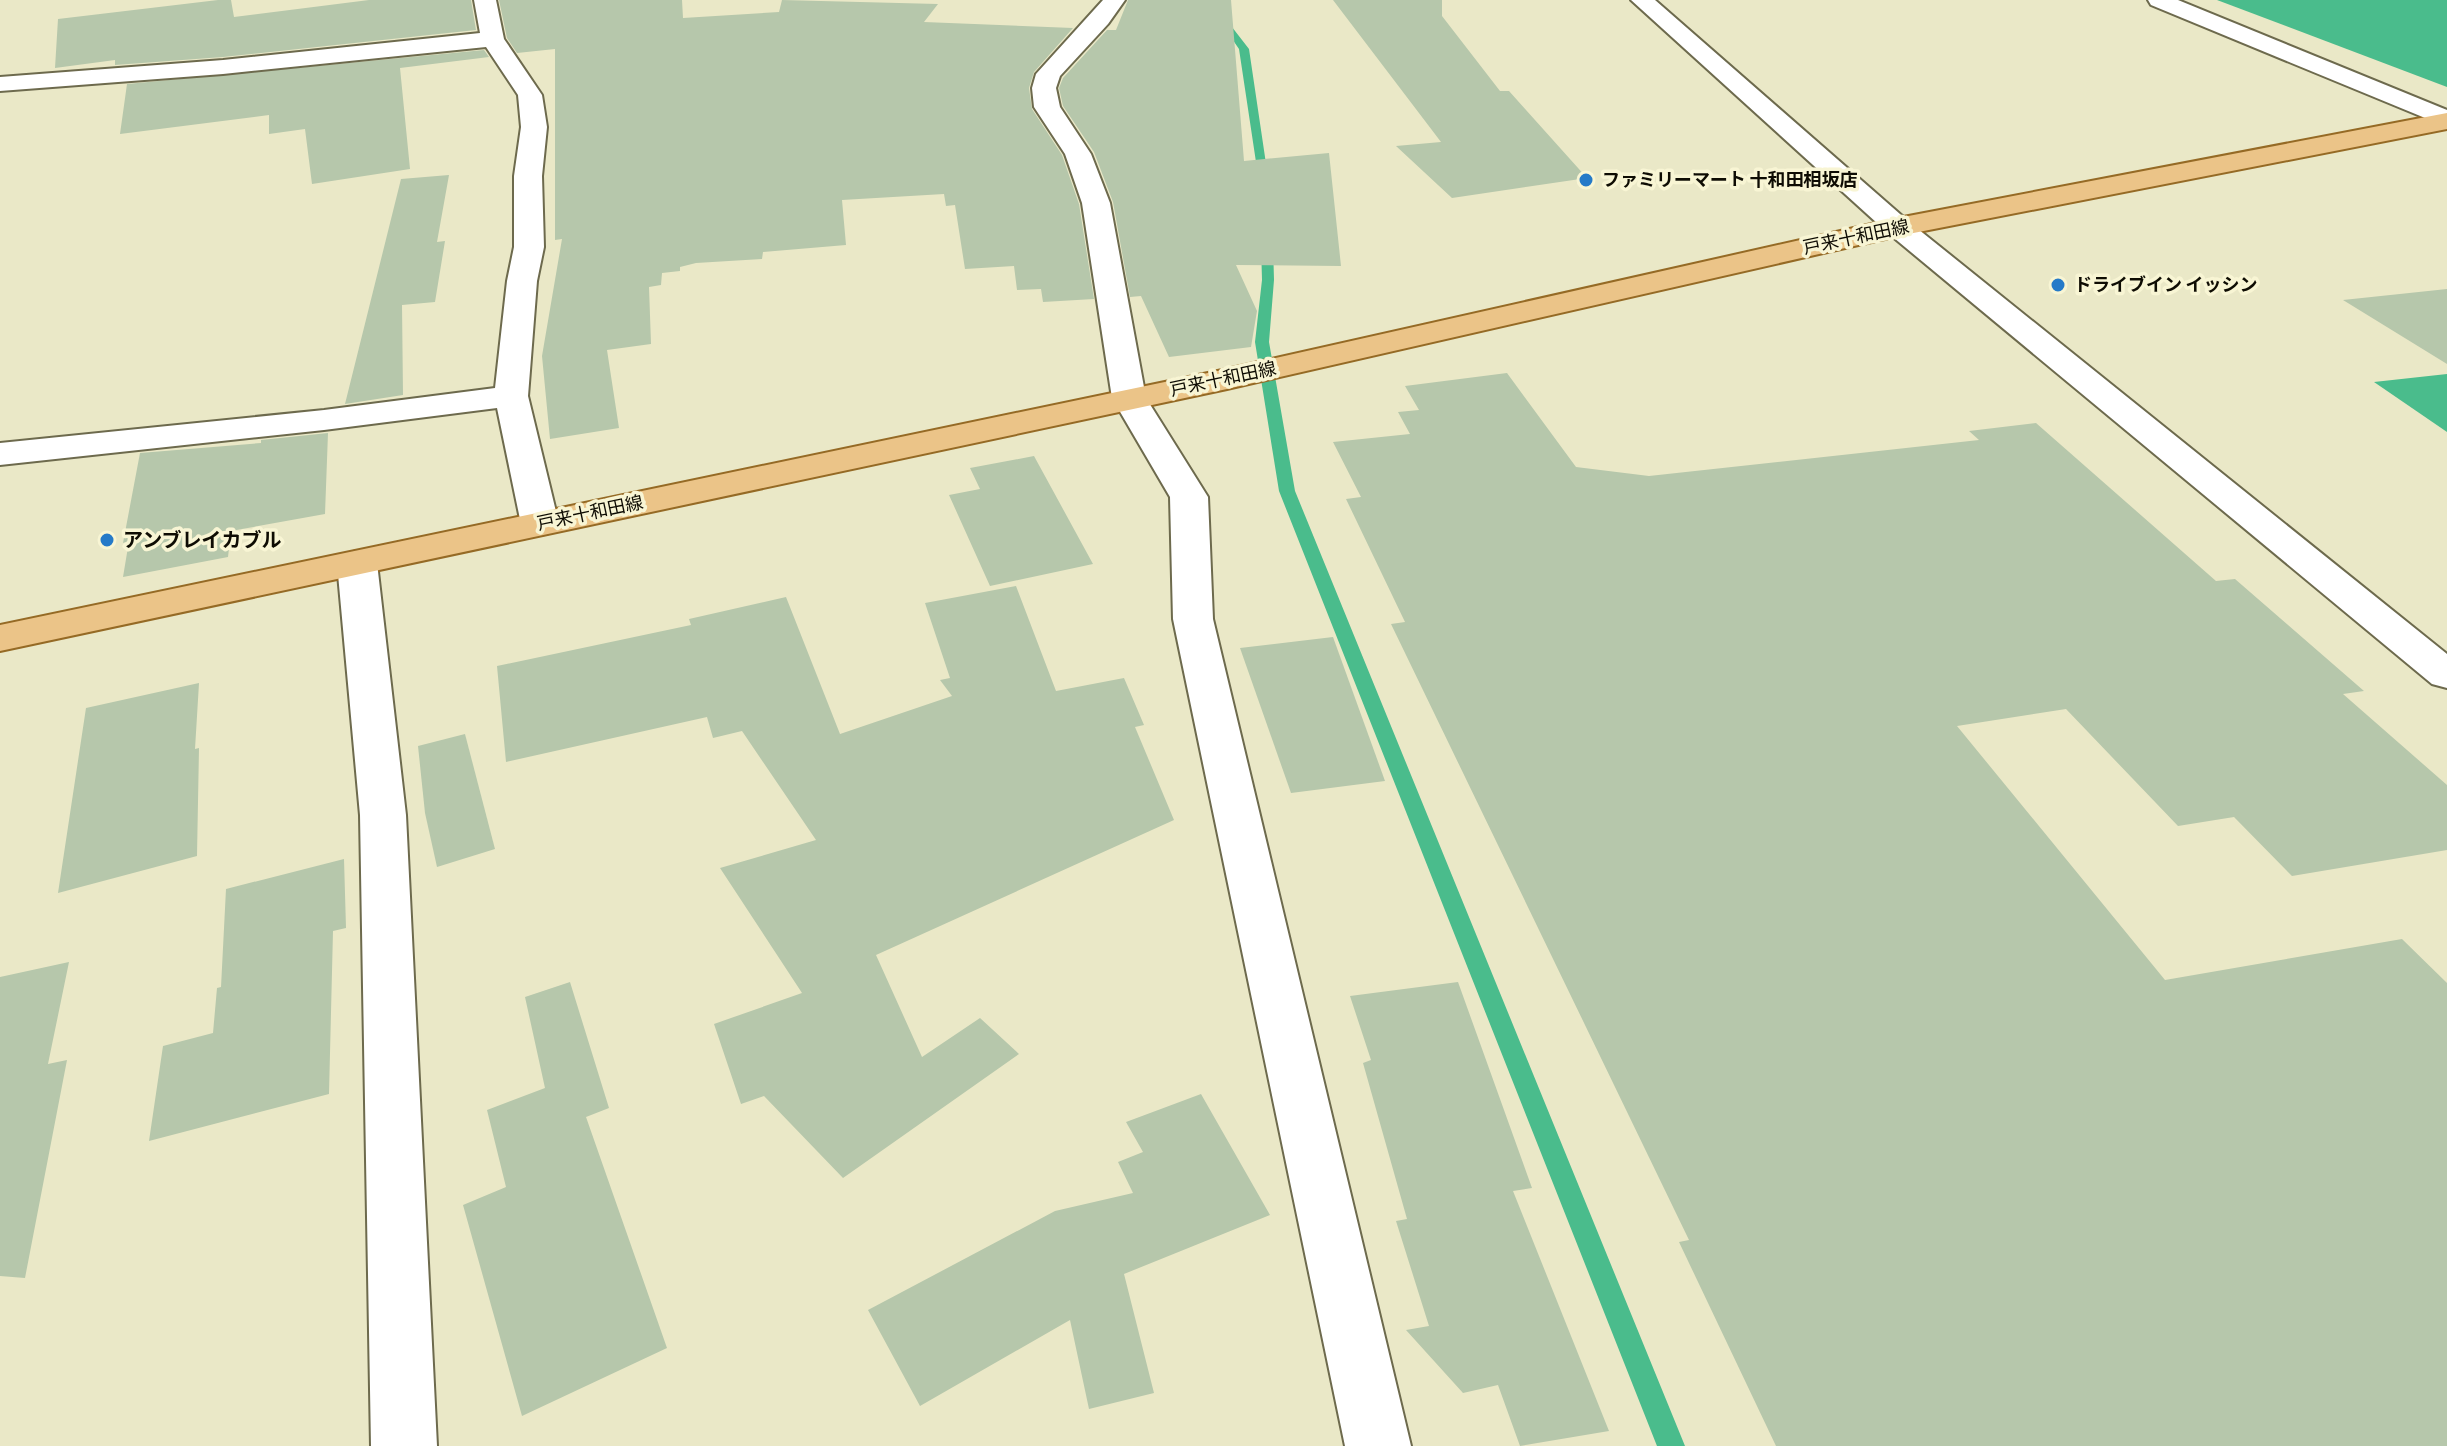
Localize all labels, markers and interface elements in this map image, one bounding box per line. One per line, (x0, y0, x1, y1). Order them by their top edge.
place label: ファミリーマート 十和田相坂店 (1602, 168, 1857, 190)
marker: ファミリーマート 十和田相坂店 (1577, 171, 1595, 189)
street label: 戸来十和田線 (1801, 214, 1911, 258)
place label: ドライブイン イッシン (2074, 273, 2257, 295)
marker: ドライブイン イッシン (2049, 276, 2067, 294)
street label: 戸来十和田線 (1168, 356, 1278, 400)
street label: 戸来十和田線 (535, 490, 645, 534)
place label: アンブレイカブル (123, 527, 282, 551)
marker: アンブレイカブル (98, 531, 116, 549)

